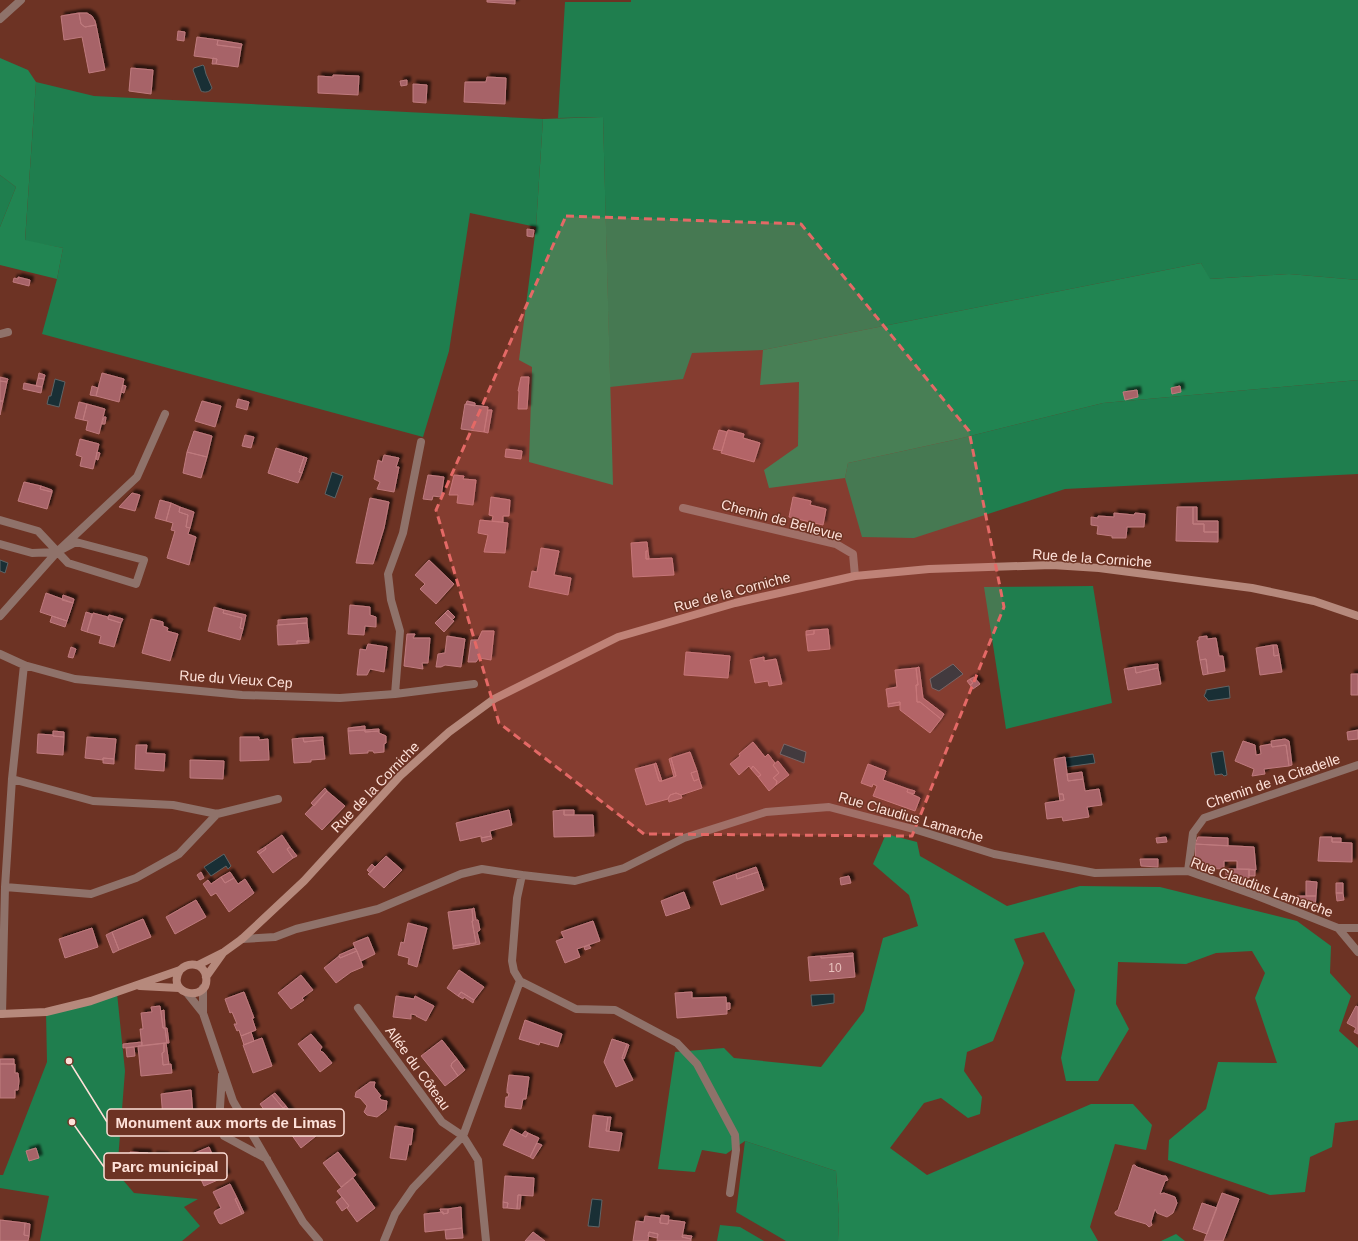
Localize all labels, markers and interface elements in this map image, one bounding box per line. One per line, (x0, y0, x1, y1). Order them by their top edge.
street label: Chemin de Bellevue (719, 496, 845, 544)
street label: Rue de la Corniche (1032, 546, 1153, 570)
street label: Rue de la Corniche (672, 569, 792, 615)
street label: Rue du Vieux Cep (179, 667, 293, 691)
street label: Rue de la Corniche (328, 738, 423, 836)
street label: Chemin de la Citadelle (1204, 750, 1342, 811)
street label: Rue Claudius Lamarche (837, 789, 986, 845)
street label: Rue Claudius Lamarche (1189, 854, 1335, 920)
house number: 10 (828, 961, 842, 975)
street label: Allée du Côteau (382, 1023, 454, 1113)
callout: Monument aux morts de Limas (107, 1109, 344, 1136)
text: Monument aux morts de Limas (116, 1114, 336, 1131)
callout: Parc municipal (104, 1153, 227, 1180)
text: Parc municipal (112, 1158, 218, 1175)

